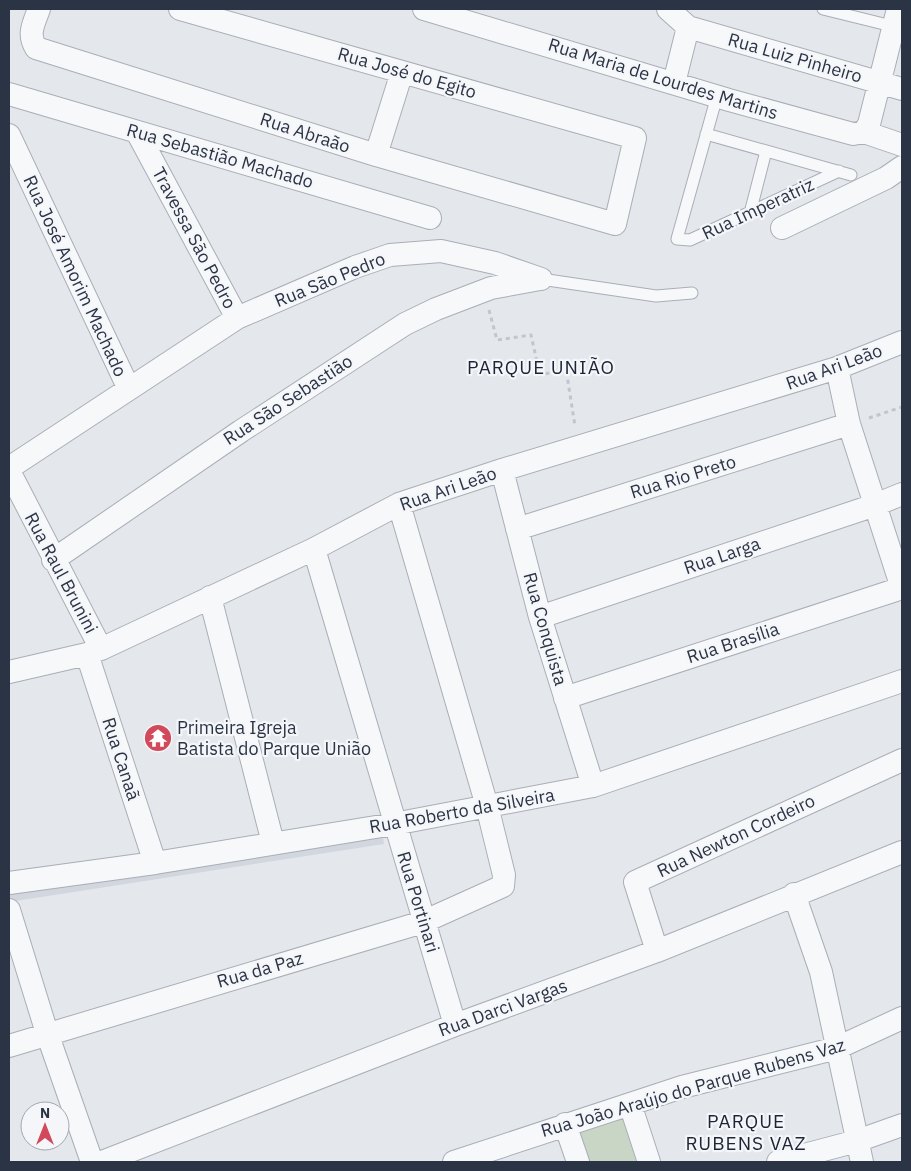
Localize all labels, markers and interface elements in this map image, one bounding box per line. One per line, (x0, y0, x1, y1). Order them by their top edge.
street label: Rua Luiz Pinheiro (725, 27, 865, 88)
street label: Rua Maria de Lourdes Martins (545, 33, 781, 124)
street label: Rua José do Egito (335, 42, 479, 103)
street label: Rua Abraão (257, 107, 353, 158)
street label: Rua Sebastião Machado (124, 118, 316, 193)
street label: Travessa São Pedro (147, 163, 242, 313)
street label: Rua José Amorim Machado (19, 171, 132, 380)
street label: Rua Imperatriz (698, 173, 817, 244)
street label: Rua São Pedro (271, 247, 389, 312)
street label: Rua Ari Leão (782, 338, 885, 395)
street label: Rua São Sebastião (219, 349, 357, 450)
district label: PARQUE UNIÃO (467, 355, 615, 379)
street label: Rua Rio Preto (627, 450, 739, 504)
street label: Rua Ari Leão (396, 461, 499, 516)
street label: Rua Raul Brunini (20, 508, 103, 637)
street label: Rua Larga (681, 532, 764, 579)
street label: Rua Conquista (518, 570, 573, 689)
street label: Rua Brasília (684, 617, 782, 668)
street label: Rua Canaã (97, 714, 146, 804)
place label: Primeira Igreja Batista do Parque União (177, 716, 371, 760)
temple icon: Primeira Igreja Batista do Parque União (143, 723, 173, 753)
street label: Rua Roberto da Silveira (367, 783, 557, 838)
street label: Rua Newton Cordeiro (653, 789, 819, 882)
street label: Rua Portinari (392, 848, 445, 955)
street label: Rua da Paz (214, 946, 306, 993)
street label: Rua Darci Vargas (435, 974, 571, 1042)
street label: Rua João Araújo do Parque Rubens Vaz (538, 1033, 848, 1142)
north arrow (20, 1101, 70, 1151)
text: N (40, 1104, 50, 1122)
district label: PARQUE RUBENS VAZ (685, 1109, 807, 1155)

